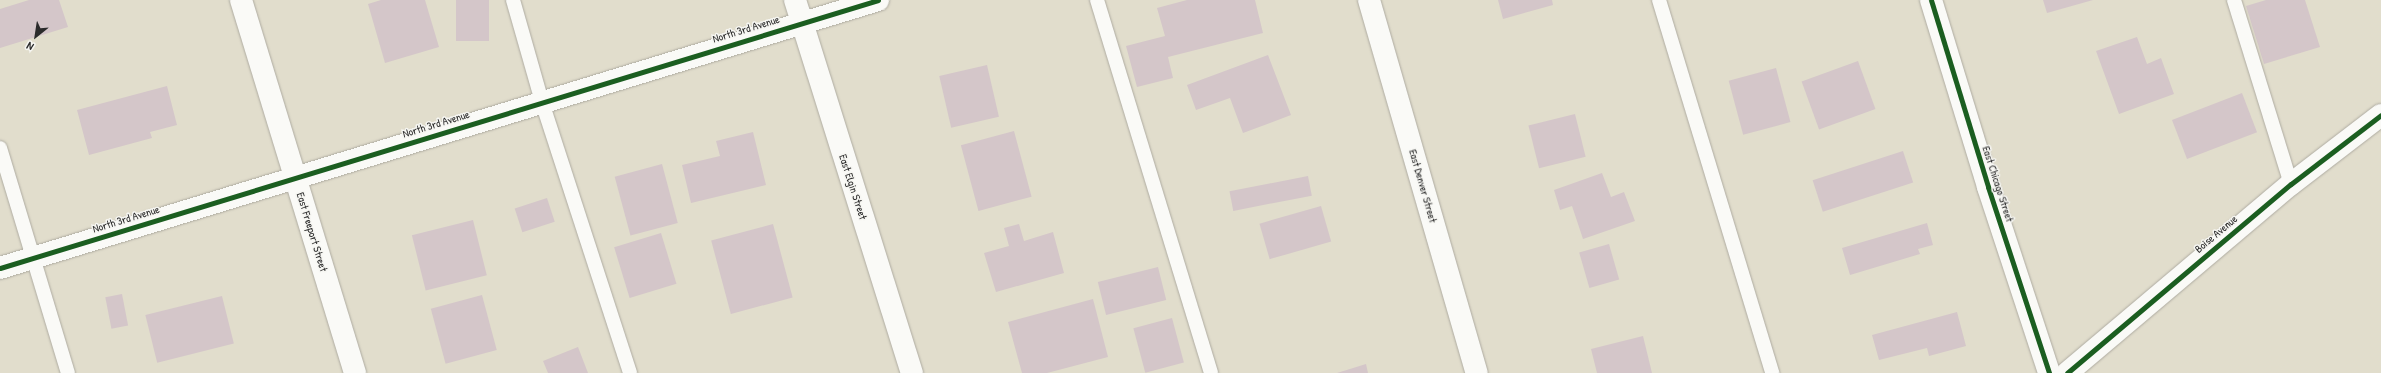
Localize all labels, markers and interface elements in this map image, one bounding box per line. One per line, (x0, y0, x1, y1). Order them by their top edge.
street label: North 3rd Avenue (711, 13, 781, 45)
north arrow (16, 16, 56, 56)
text: N (24, 39, 36, 54)
street label: North 3rd Avenue (401, 108, 471, 140)
street label: East Chicago Street (1980, 144, 2016, 224)
street label: East Denver Street (1406, 148, 1440, 224)
street label: East Elgin Street (836, 153, 870, 221)
street label: East Freeport Street (294, 191, 330, 273)
street label: North 3rd Avenue (91, 203, 161, 235)
street label: Boise Avenue (2192, 212, 2240, 256)

